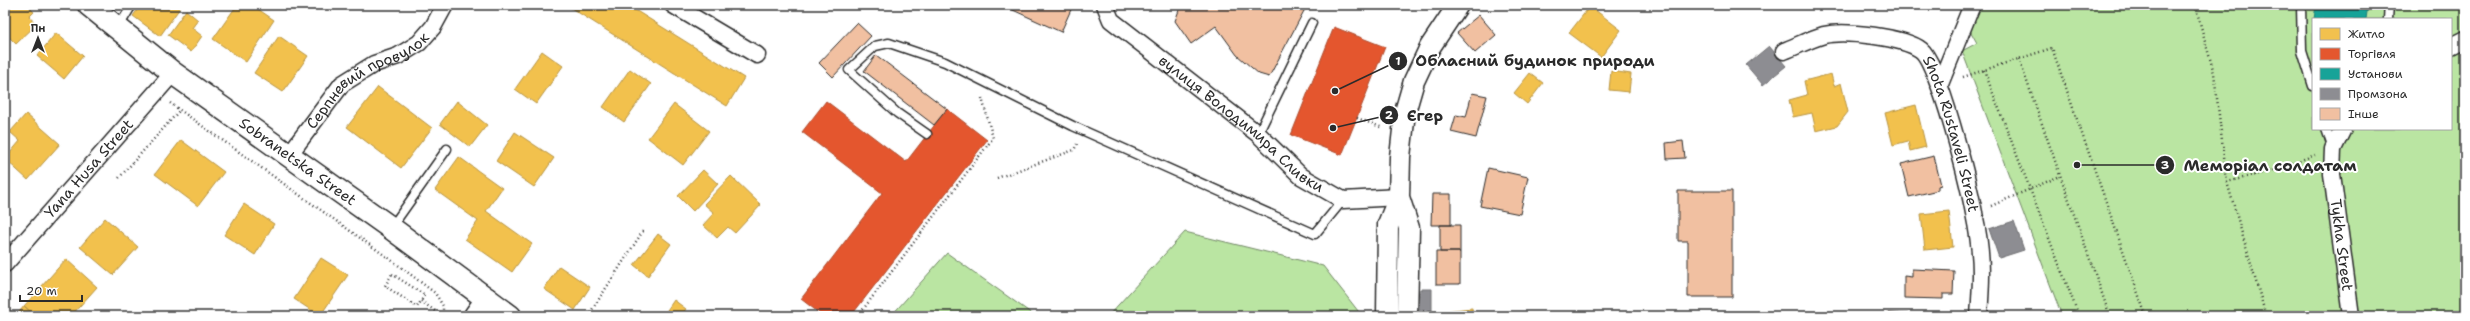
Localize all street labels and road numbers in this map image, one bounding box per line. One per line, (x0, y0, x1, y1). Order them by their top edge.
street label: Серпневий провулок (302, 28, 434, 133)
street label: вулиця Володимира Сливки (1154, 51, 1328, 197)
street label: Shota Rustaveli Street (1918, 52, 1984, 214)
street label: Sobranetska Street (235, 113, 360, 210)
street label: Yana Husa Street (40, 115, 138, 222)
street label: Tykha Street (2325, 198, 2358, 292)

